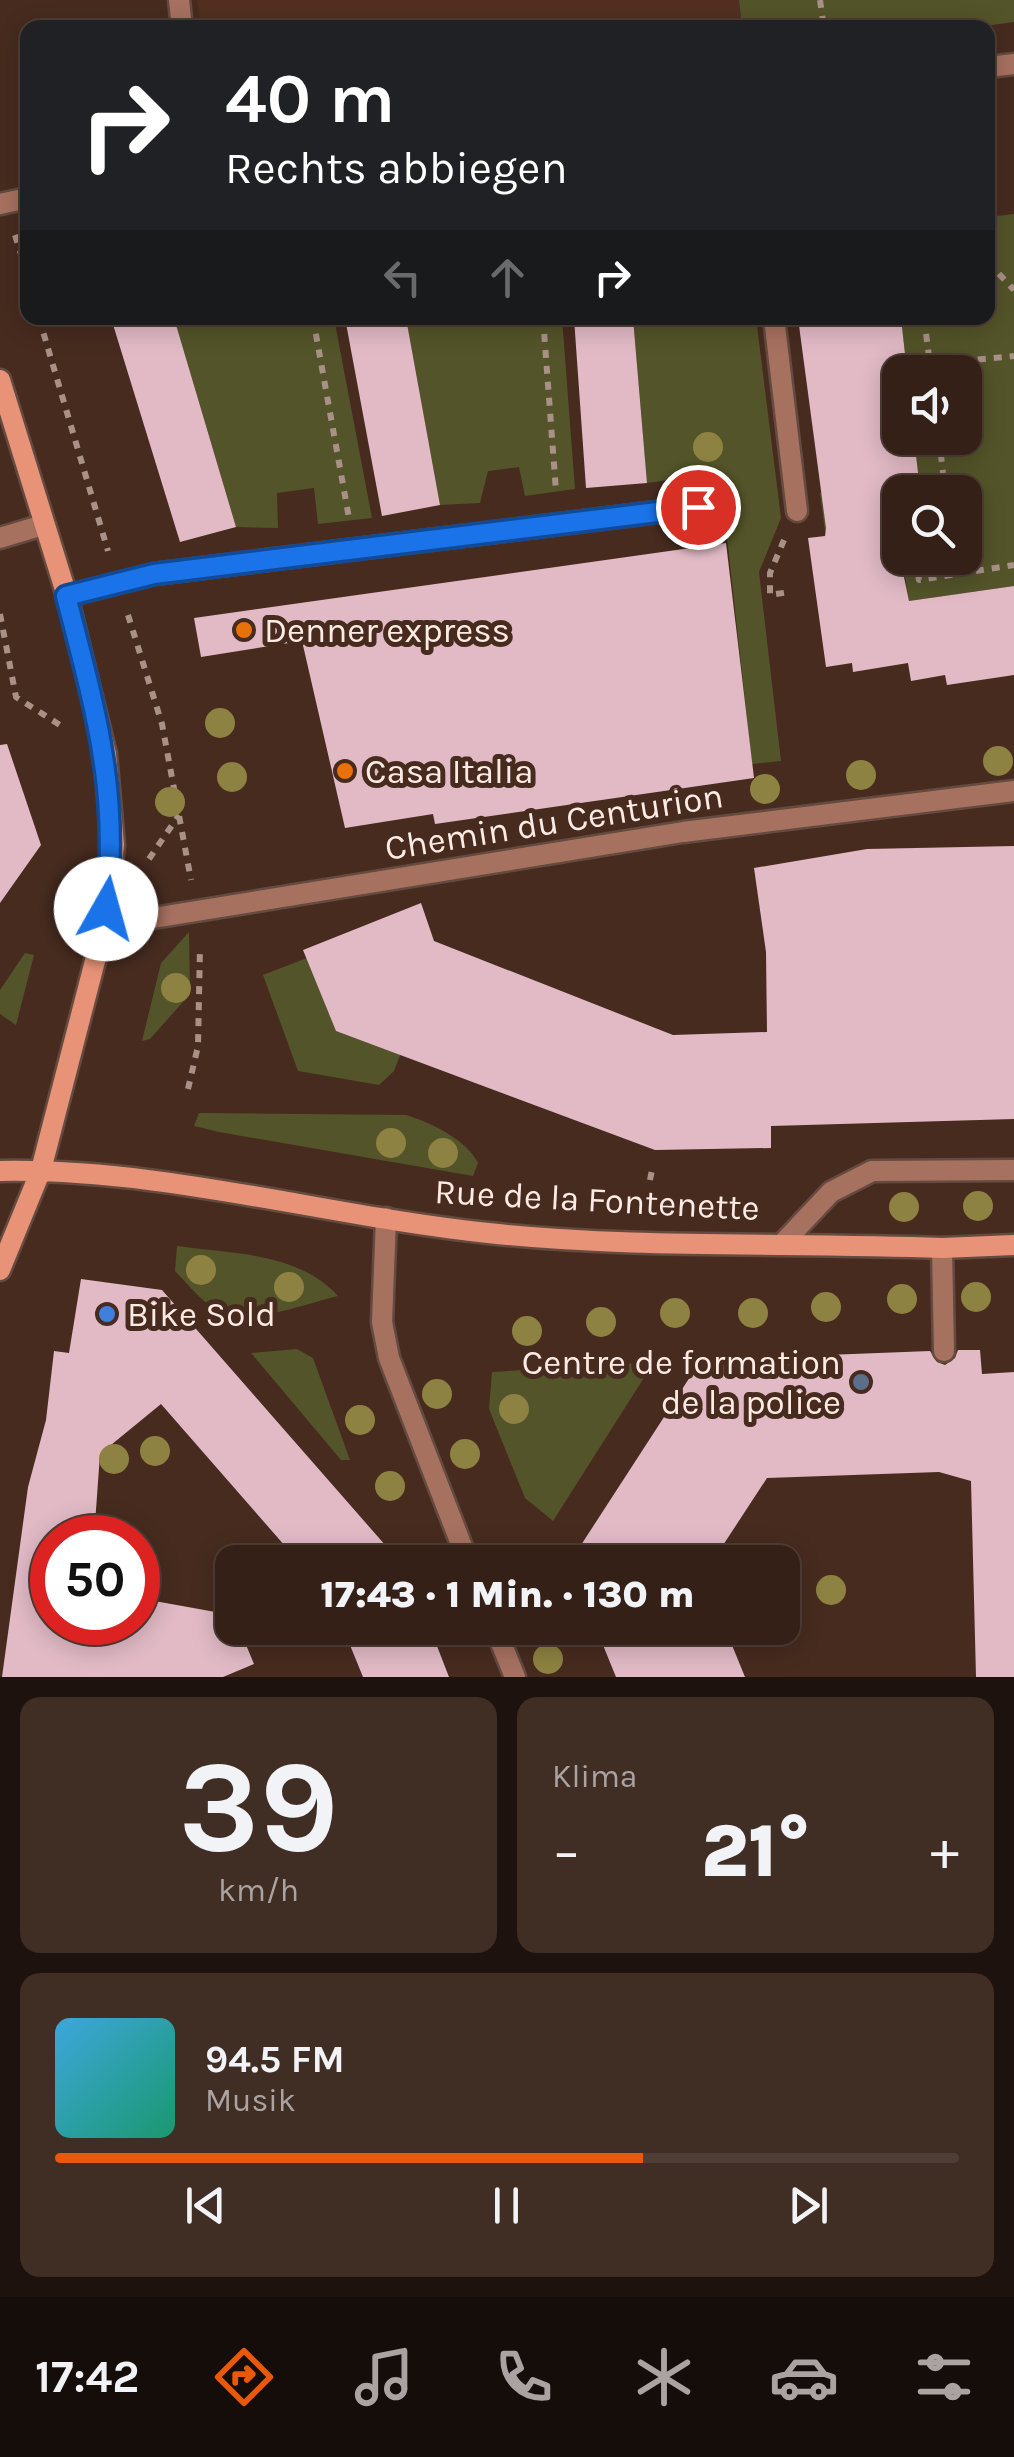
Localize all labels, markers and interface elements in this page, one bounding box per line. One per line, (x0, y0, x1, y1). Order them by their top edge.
text: 40 m (225, 58, 395, 140)
icon: right (60, 60, 190, 190)
text: Rechts abbiegen (225, 142, 568, 194)
icon: left (375, 250, 430, 305)
icon: ahead (480, 250, 535, 305)
icon: right (585, 250, 640, 305)
map controls (882, 355, 982, 575)
button: sound (882, 355, 982, 455)
pin (656, 465, 741, 550)
button: search (882, 475, 982, 575)
icon: arrive (671, 480, 726, 535)
place label: Denner express (264, 610, 510, 651)
marker: Denner express (233, 619, 255, 641)
place label: Casa Italia (365, 751, 533, 792)
marker: Casa Italia (334, 760, 356, 782)
street label: Chemin du Centurion (382, 775, 726, 869)
position arrow (54, 857, 158, 961)
street label: Rue de la Fontenette (433, 1171, 761, 1229)
place label: Bike Sold (127, 1294, 276, 1335)
marker: Bike Sold (96, 1303, 118, 1325)
place label: Centre de formation de la police (522, 1342, 841, 1423)
marker: Centre de formation de la police (850, 1371, 872, 1393)
speed limit sign: 50 (30, 1515, 160, 1645)
text: 17:43 · 1 Min. · 130 m (320, 1572, 695, 1617)
text: 39 (178, 1731, 339, 1883)
text: Klima (552, 1758, 638, 1795)
text: 21° (701, 1807, 810, 1895)
text: − (552, 1819, 581, 1883)
text: + (930, 1819, 959, 1883)
text: km/h (218, 1872, 299, 1909)
text: 94.5 FM (205, 2037, 345, 2082)
text: Musik (205, 2082, 296, 2119)
icon: previous (178, 2178, 233, 2233)
icon: pause (479, 2178, 534, 2233)
icon: next (781, 2178, 836, 2233)
icon: directions (209, 2342, 279, 2412)
icon: music (349, 2342, 419, 2412)
icon: phone (489, 2342, 559, 2412)
icon: climate (629, 2342, 699, 2412)
icon: car (769, 2342, 839, 2412)
icon: filters (909, 2342, 979, 2412)
text: 17:42 (35, 2351, 140, 2403)

